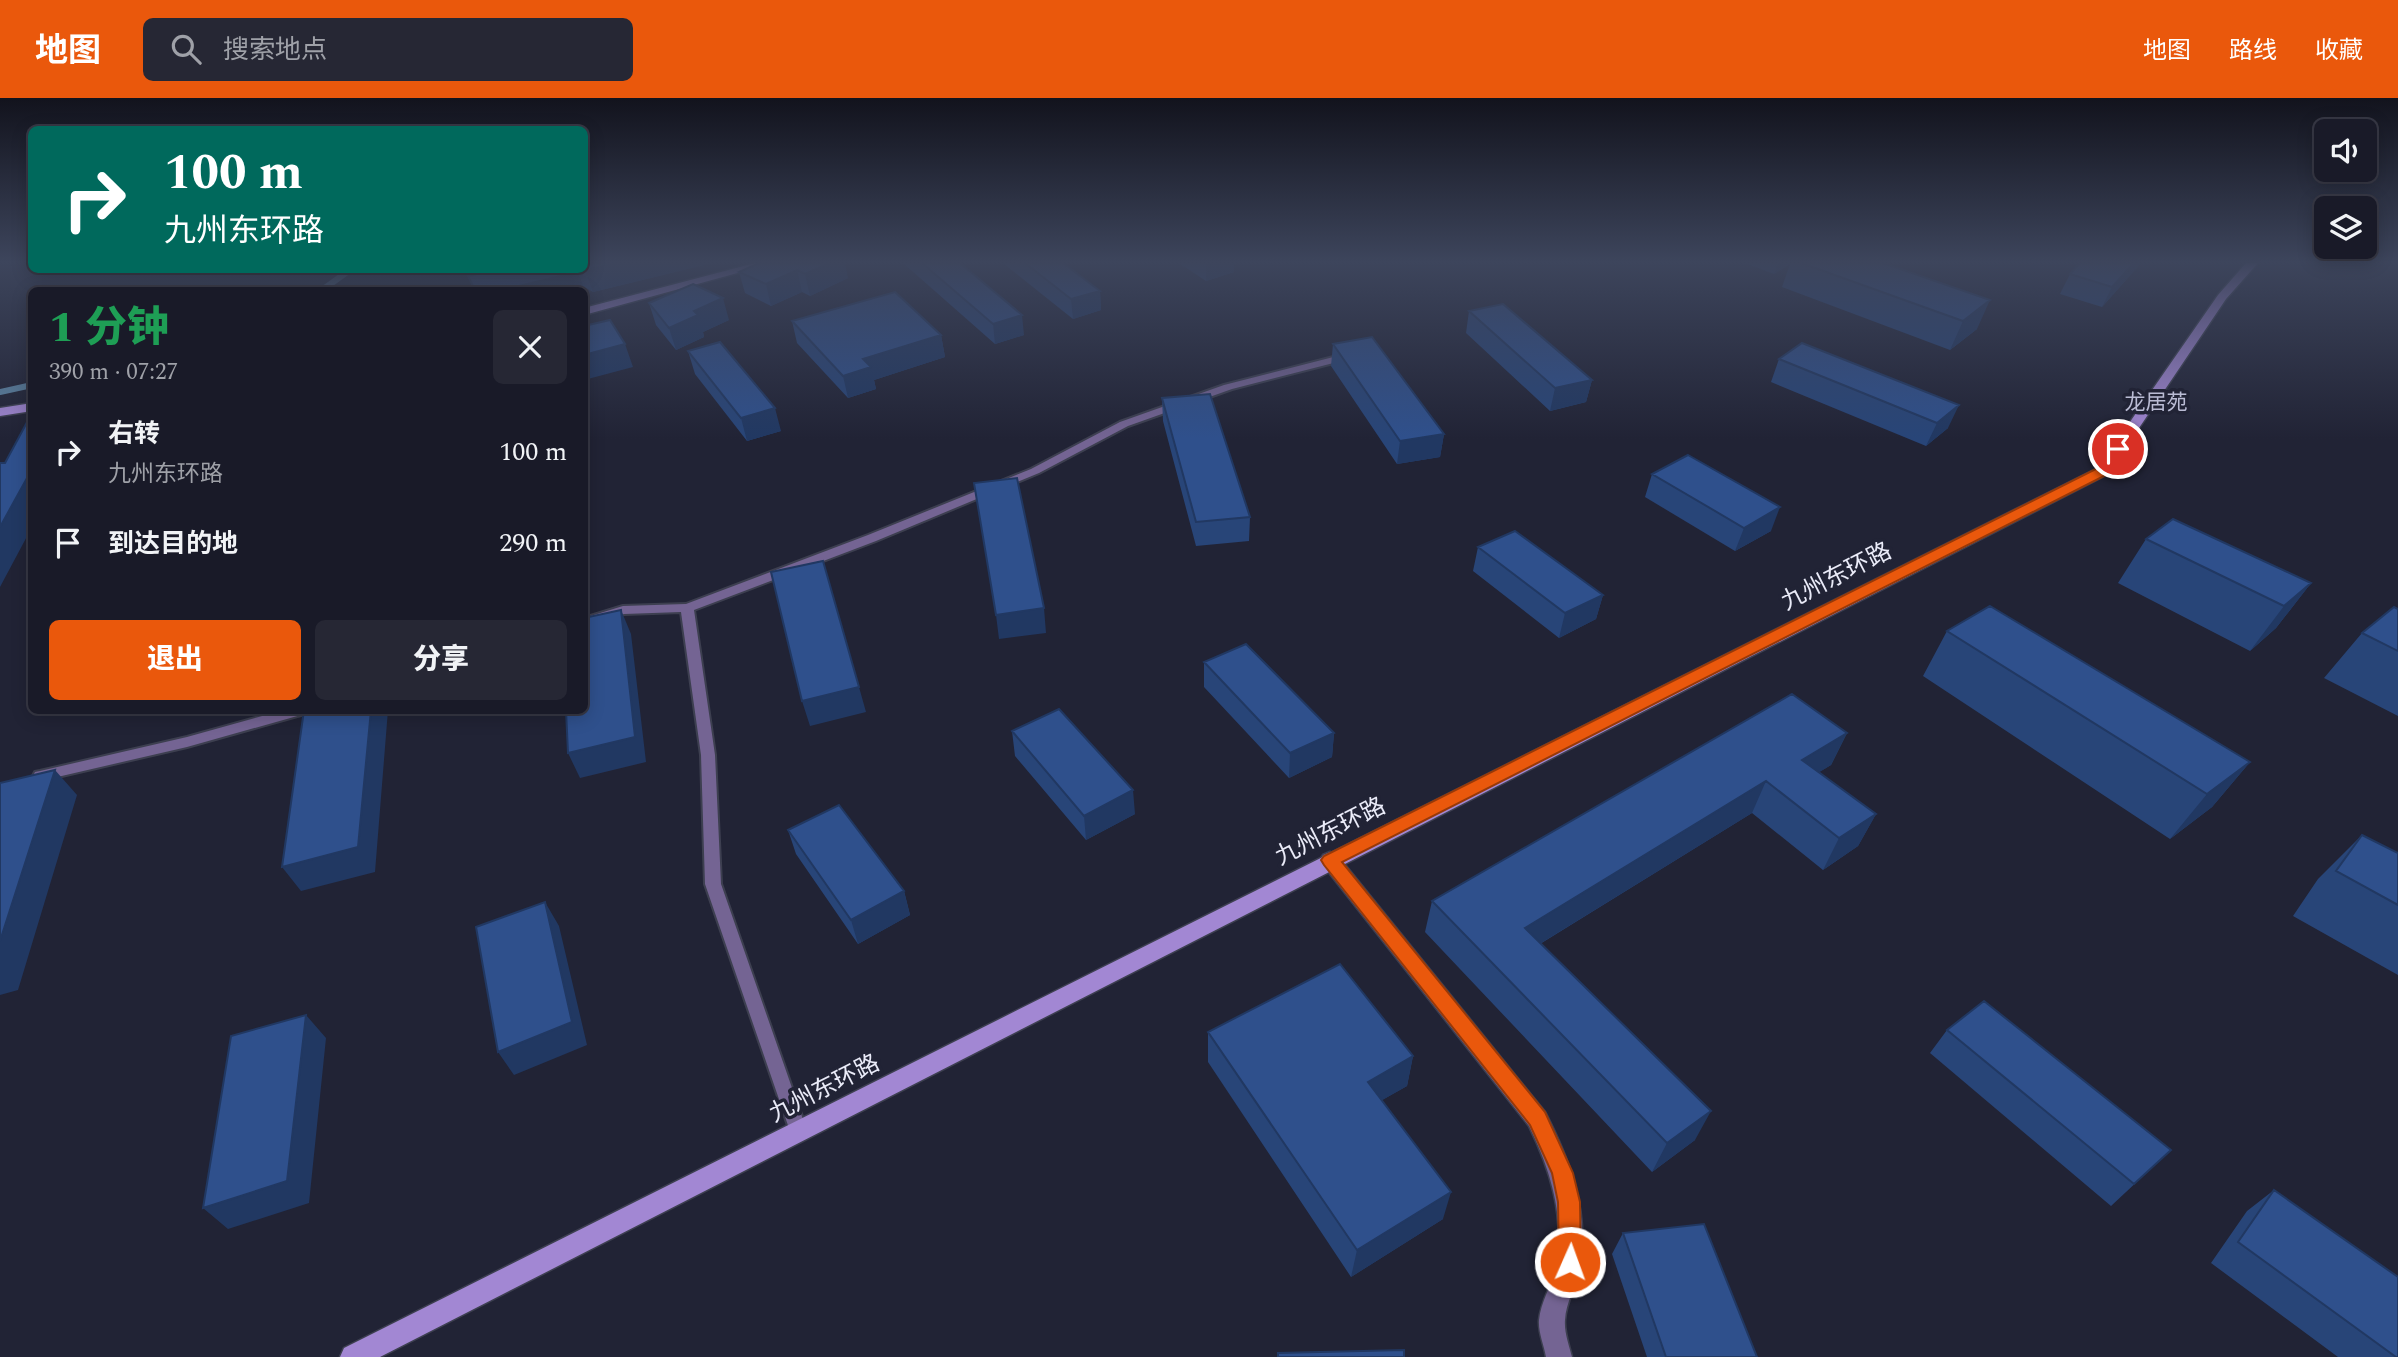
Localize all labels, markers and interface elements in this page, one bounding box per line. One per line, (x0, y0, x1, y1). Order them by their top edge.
search box (143, 18, 633, 81)
text: 地图 (35, 26, 101, 76)
icon: search (167, 30, 205, 68)
text: 搜索地点 (223, 30, 327, 70)
text: 地图 (2143, 33, 2191, 69)
text: 路线 (2229, 33, 2277, 69)
text: 收藏 (2315, 33, 2363, 69)
map controls (2314, 119, 2377, 259)
button: sound (2314, 119, 2377, 182)
text: 100 m (164, 136, 303, 211)
icon: right (49, 154, 140, 245)
button: layers (2314, 196, 2377, 259)
text: 九州东环路 (164, 207, 324, 256)
text: 1 分钟 (49, 297, 169, 360)
button: close (493, 310, 567, 384)
text: 390 m · 07:27 (49, 355, 178, 390)
district label: 龙居苑 (2125, 387, 2188, 419)
text: 右转 (108, 414, 160, 454)
pin (2088, 419, 2148, 479)
icon: arrive (2099, 430, 2137, 468)
text: 100 m (499, 432, 567, 472)
icon: right (49, 433, 87, 471)
text: 九州东环路 (108, 457, 223, 492)
text: 290 m (499, 523, 567, 563)
icon: arrive (49, 524, 87, 562)
text: 到达目的地 (108, 524, 238, 564)
street label: 九州东环路 (1775, 534, 1898, 620)
button: 退出 (49, 620, 301, 700)
button: 分享 (315, 620, 567, 700)
street label: 九州东环路 (1269, 789, 1392, 875)
street label: 九州东环路 (763, 1046, 886, 1132)
position arrow (1533, 1225, 1607, 1299)

